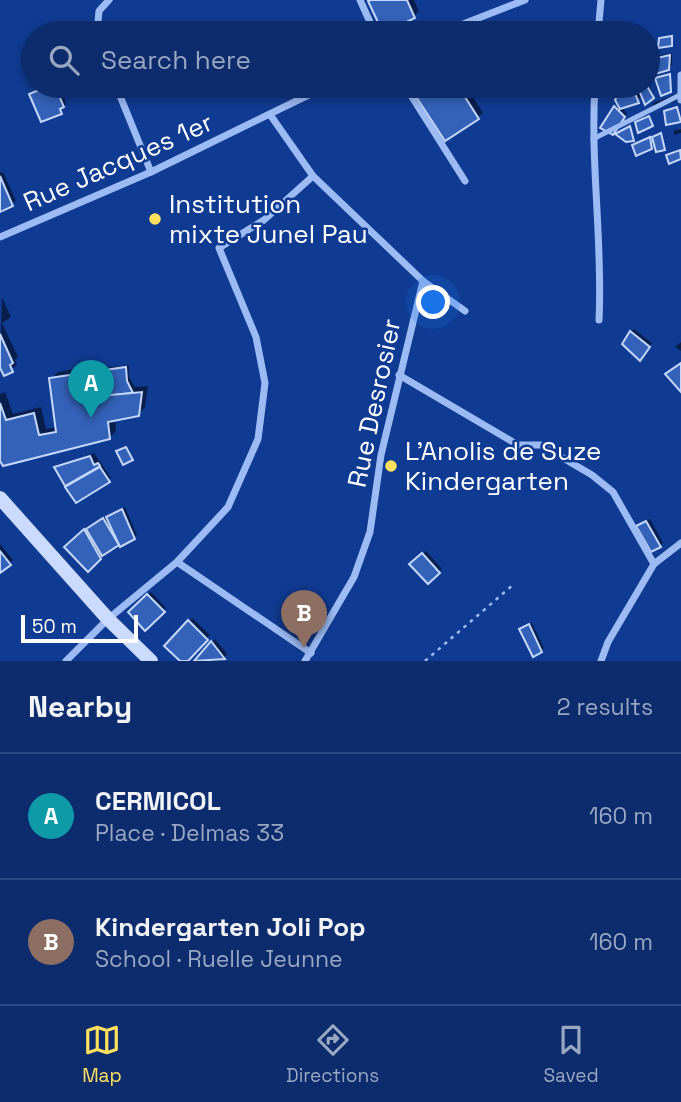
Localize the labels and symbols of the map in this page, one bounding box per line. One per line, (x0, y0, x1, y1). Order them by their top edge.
street label: Rue Jacques 1er (18, 105, 218, 219)
place label: Institution mixte Junel Pau (169, 187, 368, 251)
marker: Institution mixte Junel Pau (147, 211, 163, 227)
your location (416, 285, 450, 319)
street label: Rue Desrosier (340, 316, 408, 490)
pin: A (68, 360, 114, 418)
place label: L'Anolis de Suze Kindergarten (405, 434, 601, 498)
marker: L'Anolis de Suze Kindergarten (383, 458, 399, 474)
pin: B (281, 590, 327, 648)
scale bar (21, 612, 138, 644)

